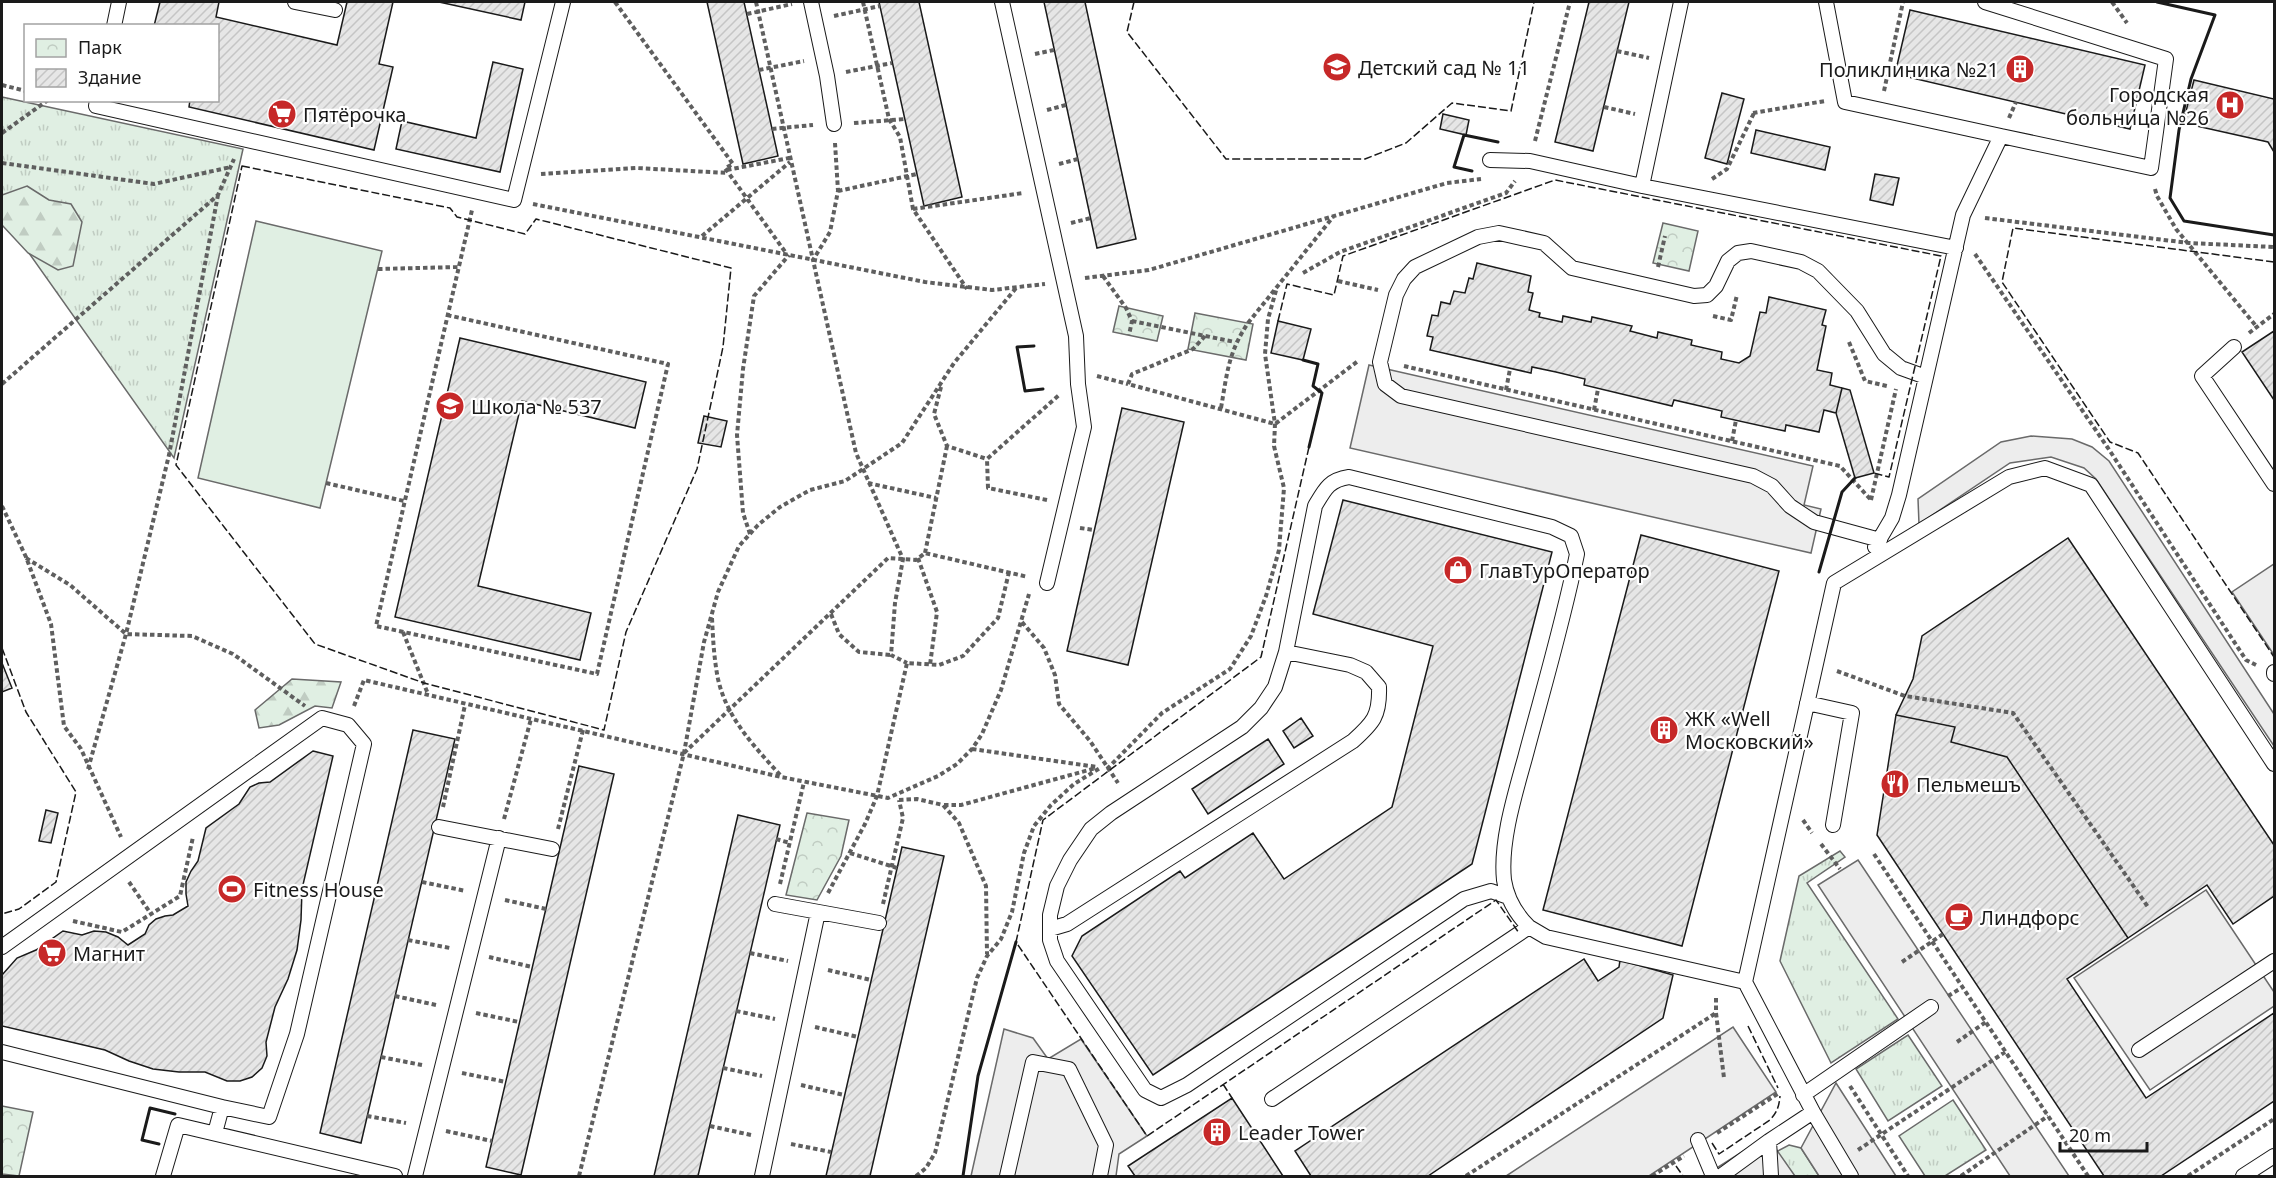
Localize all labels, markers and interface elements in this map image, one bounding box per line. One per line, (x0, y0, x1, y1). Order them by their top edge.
legend (24, 24, 219, 102)
text: Парк (78, 35, 122, 59)
school or university icon: Детский сад № 11 (1321, 51, 1353, 83)
building icon: Поликлиника №21 (2004, 53, 2036, 85)
place label: Детский сад № 11 (1358, 54, 1530, 81)
place label: Поликлиника №21 (1819, 56, 1999, 83)
text: Здание (78, 65, 142, 89)
place label: Городская больница №26 (2066, 81, 2209, 131)
hospital icon: Городская больница №26 (2214, 89, 2246, 121)
supermarket icon: Пятёрочка (266, 98, 298, 130)
place label: Пятёрочка (303, 101, 406, 128)
school or university icon: Школа № 537 (434, 390, 466, 422)
place label: Школа № 537 (471, 393, 602, 420)
shop icon: ГлавТурОператор (1442, 554, 1474, 586)
place label: ГлавТурОператор (1479, 557, 1650, 584)
place label: ЖК «Well Московский» (1685, 705, 1814, 755)
building icon: ЖК «Well Московский» (1648, 714, 1680, 746)
restaurant icon: Пельмешъ (1879, 768, 1911, 800)
place label: Пельмешъ (1916, 771, 2021, 798)
sports icon: Fitness House (216, 873, 248, 905)
place label: Fitness House (253, 876, 384, 903)
cafe icon: Линдфорс (1943, 901, 1975, 933)
place label: Линдфорс (1980, 904, 2080, 931)
supermarket icon: Магнит (36, 937, 68, 969)
place label: Магнит (73, 940, 145, 967)
scale bar (2060, 1115, 2147, 1153)
building icon: Leader Tower (1201, 1116, 1233, 1148)
place label: Leader Tower (1238, 1119, 1365, 1146)
text: 20 m (2069, 1123, 2111, 1147)

